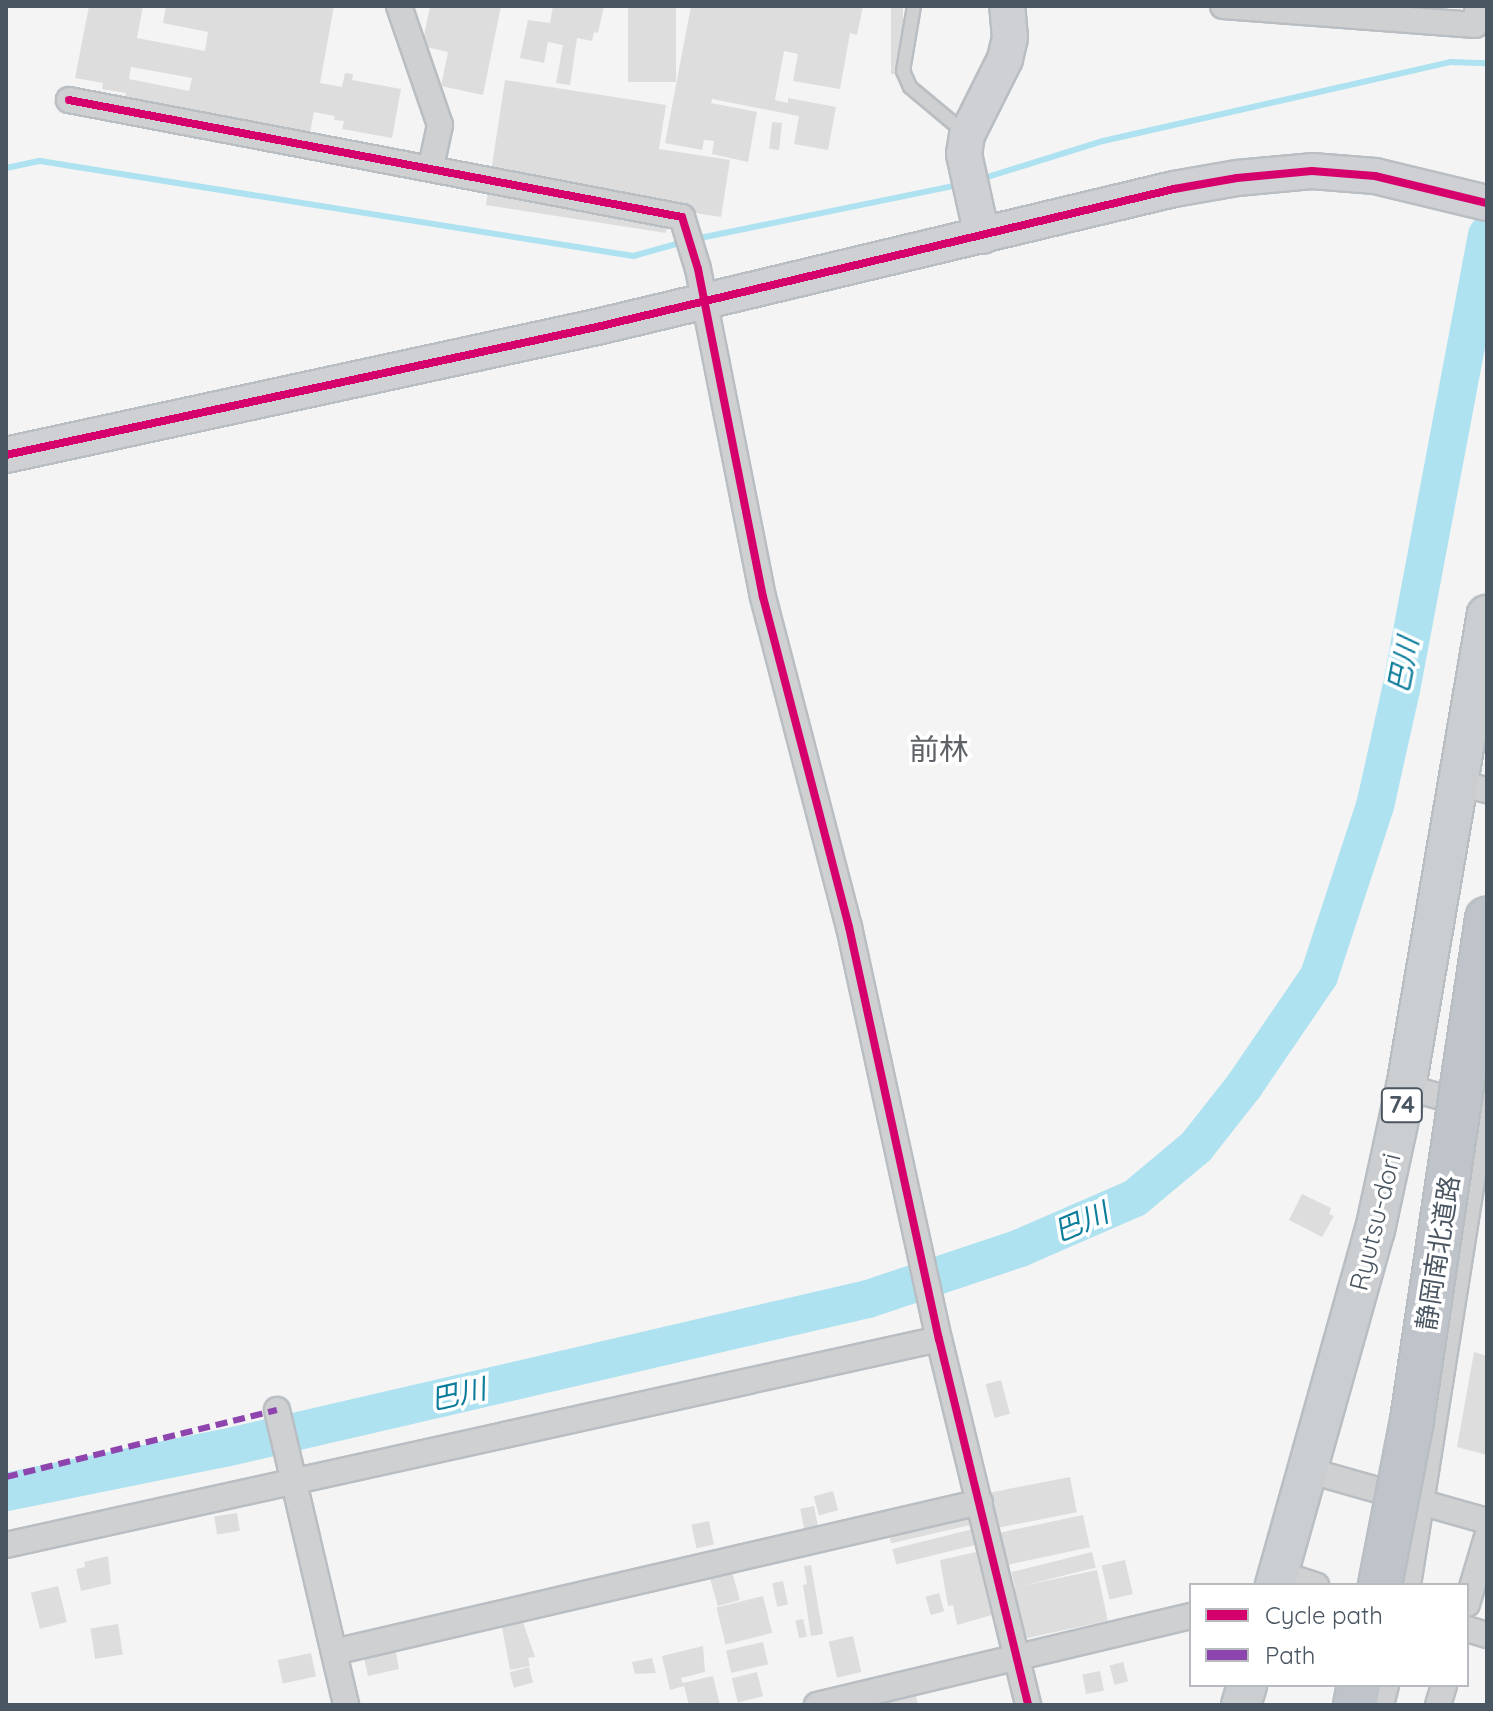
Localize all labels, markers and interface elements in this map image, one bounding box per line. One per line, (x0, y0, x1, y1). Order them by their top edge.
water label: 巴川 (1381, 634, 1425, 696)
district label: 前林 (909, 731, 969, 767)
road number: 74 (1380, 1085, 1424, 1125)
street label: Ryutsu-dori (1343, 1150, 1407, 1294)
street label: 静岡南北道路 (1410, 1174, 1466, 1332)
water label: 巴川 (1049, 1196, 1113, 1248)
water label: 巴川 (427, 1371, 489, 1417)
legend (1189, 1583, 1469, 1687)
text: Cycle path (1265, 1600, 1383, 1630)
text: Path (1265, 1640, 1316, 1670)

